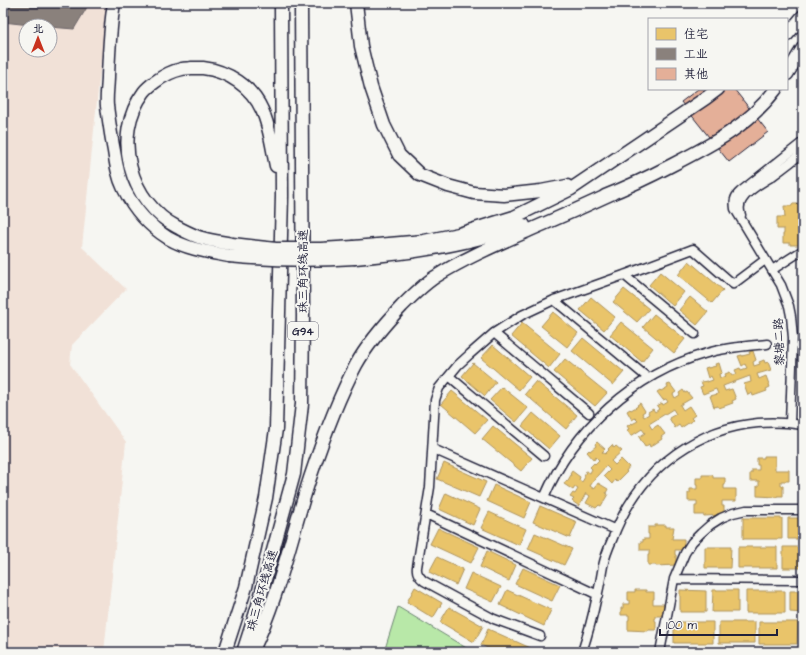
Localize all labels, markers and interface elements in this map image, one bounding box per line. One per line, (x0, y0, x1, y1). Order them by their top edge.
north arrow (18, 18, 58, 58)
legend (648, 18, 788, 90)
text: 北 (33, 21, 44, 36)
text: 住宅 (684, 26, 708, 43)
text: 工业 (684, 46, 708, 63)
text: 其他 (684, 66, 708, 83)
street label: 珠三角环线高速 (295, 229, 312, 313)
street label: 黎塘二路 (770, 318, 789, 366)
road number: G94 (288, 322, 318, 340)
street label: 珠三角环线高速 (243, 547, 282, 633)
scale bar (660, 611, 777, 637)
text: 100 m (666, 617, 697, 634)

